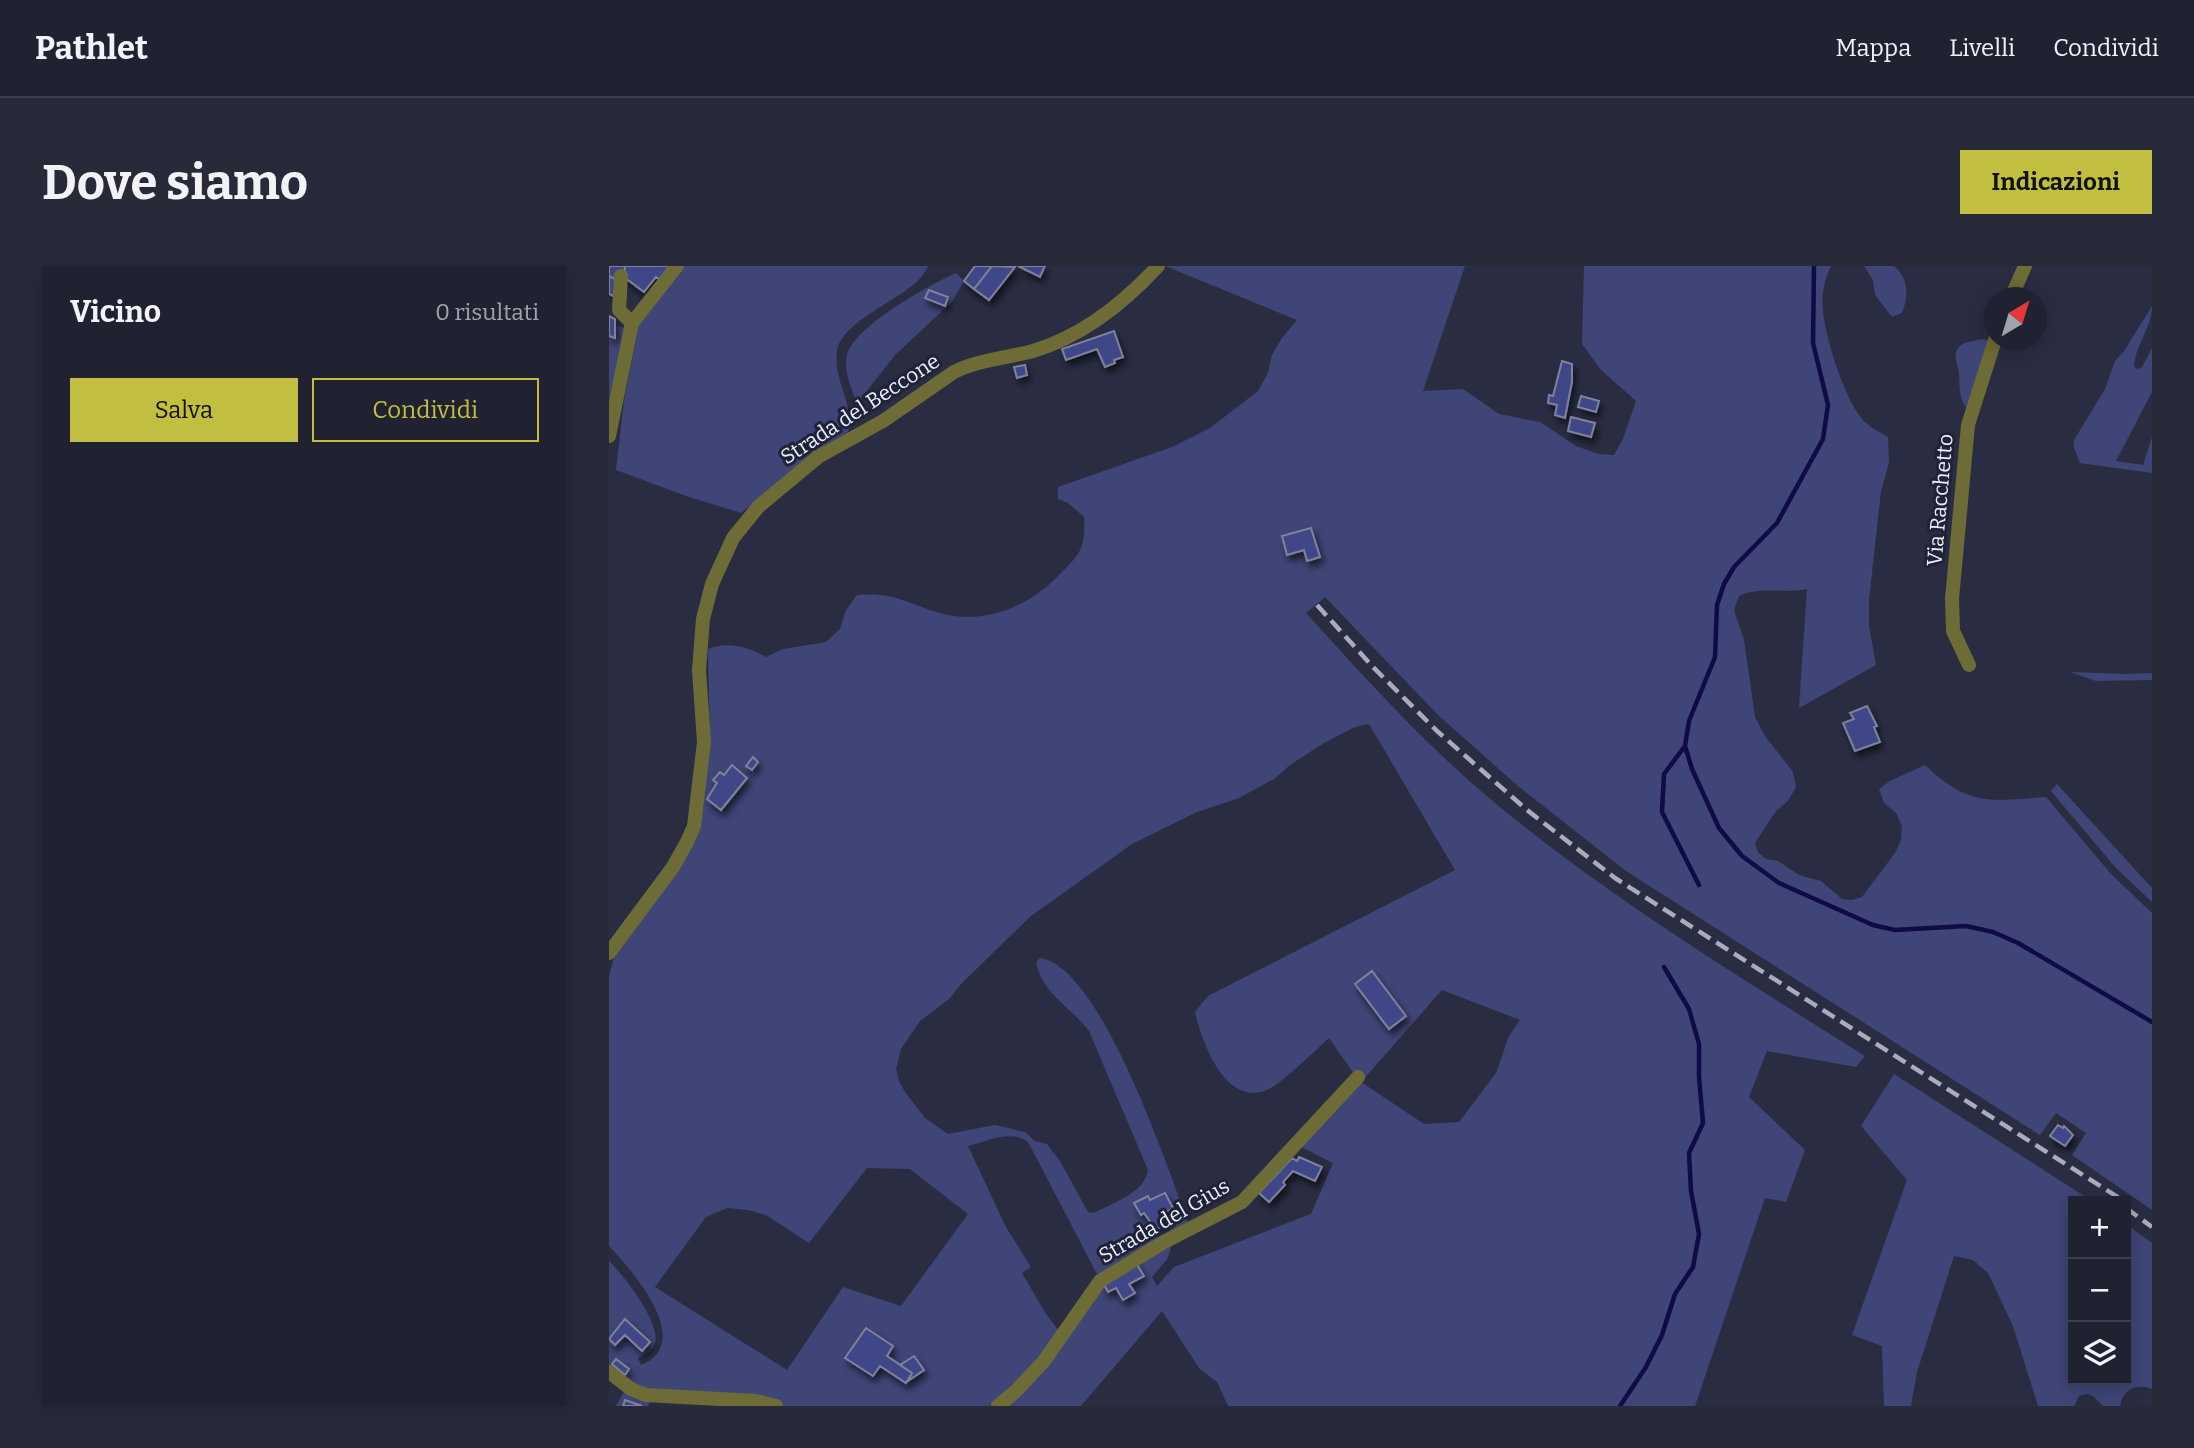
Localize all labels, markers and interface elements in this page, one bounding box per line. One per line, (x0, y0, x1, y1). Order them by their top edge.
text: Pathlet (35, 28, 148, 68)
text: Mappa (1835, 34, 1911, 62)
text: Livelli (1949, 34, 2015, 62)
text: Condividi (2053, 34, 2159, 62)
button: Indicazioni (1960, 150, 2152, 214)
text: Dove siamo (42, 153, 308, 212)
north arrow (1984, 287, 2047, 350)
text: Vicino (70, 294, 161, 330)
text: 0 risultati (435, 298, 539, 326)
street label: Strada del Beccone (776, 348, 944, 470)
button: Salva (70, 378, 298, 442)
button: Condividi (312, 378, 539, 442)
street label: Via Racchetto (1921, 433, 1959, 567)
street label: Strada del Gius (1094, 1173, 1234, 1269)
map controls (2068, 1196, 2131, 1385)
button: + (2068, 1196, 2131, 1259)
button: − (2068, 1259, 2131, 1322)
button: layers (2068, 1322, 2131, 1385)

